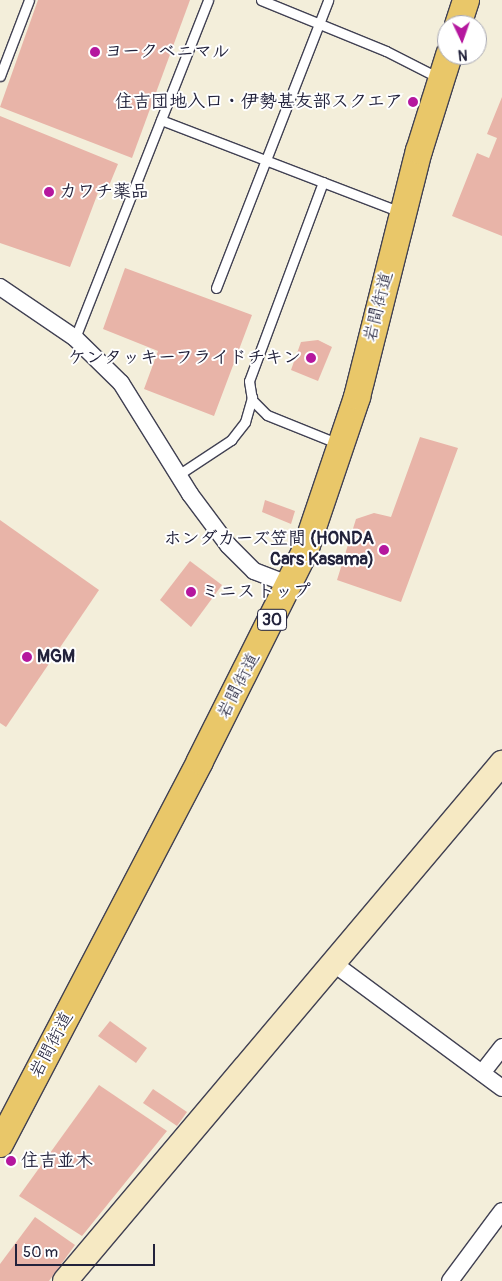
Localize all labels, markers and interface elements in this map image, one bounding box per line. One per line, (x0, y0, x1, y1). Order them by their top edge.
north arrow (437, 15, 487, 65)
place label: ヨークベニマル (105, 41, 230, 63)
marker: ヨークベニマル (89, 46, 101, 58)
text: N (458, 46, 468, 63)
place label: 住吉団地入口・伊勢甚友部スクエア (115, 91, 403, 113)
marker: 住吉団地入口・伊勢甚友部スクエア (407, 96, 419, 108)
place label: カワチ薬品 (59, 181, 149, 203)
marker: カワチ薬品 (43, 186, 55, 198)
street label: 岩間街道 (360, 269, 398, 345)
place label: ケンタッキーフライドチキン (67, 347, 301, 369)
marker: ケンタッキーフライドチキン (305, 352, 317, 364)
place label: ホンダカーズ笠間 (HONDA Cars Kasama) (162, 529, 374, 572)
marker: ホンダカーズ笠間 (HONDA Cars Kasama) (378, 544, 390, 556)
place label: ミニストップ (201, 581, 309, 603)
marker: ミニストップ (185, 586, 197, 598)
road number: 30 (257, 606, 287, 634)
place label: MGM (37, 646, 75, 668)
street label: 岩間街道 (213, 649, 265, 723)
marker: MGM (21, 651, 33, 663)
street label: 岩間街道 (26, 1008, 78, 1082)
place label: 住吉並木 (21, 1150, 93, 1172)
marker: 住吉並木 (5, 1155, 17, 1167)
scale bar (18, 1234, 158, 1266)
text: 50 m (23, 1243, 58, 1262)

